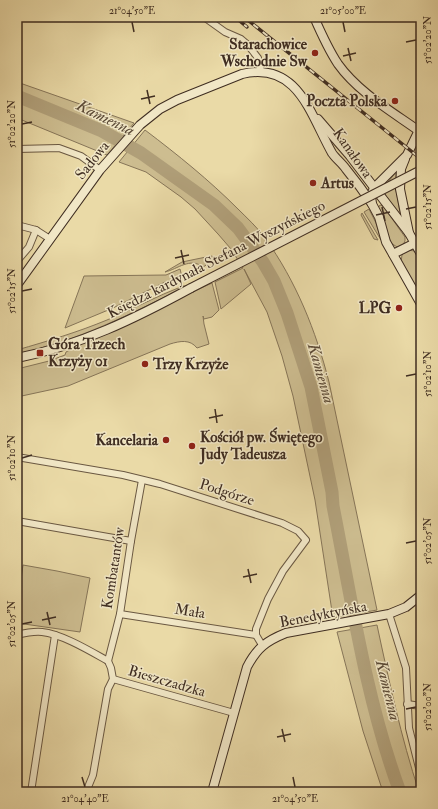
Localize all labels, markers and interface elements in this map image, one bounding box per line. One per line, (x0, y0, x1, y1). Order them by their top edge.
text: 21°04'50"E (109, 5, 155, 17)
text: 21°05'00"E (320, 5, 366, 17)
text: 51°02'20"N (422, 16, 434, 64)
place label: Starachowice Wschodnie Sw (220, 35, 308, 71)
marker: Starachowice Wschodnie Sw (310, 48, 320, 58)
place label: Poczta Polska (306, 92, 388, 111)
water label: Kamienna (72, 95, 138, 140)
marker: Poczta Polska (390, 96, 400, 106)
text: 51°02'20"N (6, 100, 18, 148)
street label: Kanałowa (329, 125, 377, 183)
street label: Sadowa (71, 136, 114, 184)
place label: Artus (320, 174, 354, 193)
marker: Artus (308, 178, 318, 188)
text: 51°02'15"N (422, 184, 434, 230)
street label: Księdza kardynała Stefana Wyszyńskiego (104, 196, 328, 323)
text: 51°02'15"N (6, 268, 18, 314)
place label: LPG (359, 299, 391, 318)
marker: LPG (394, 303, 404, 313)
place label: Góra Trzech Krzyży 01 (48, 335, 125, 372)
water label: Kamienna (303, 340, 339, 406)
marker: Góra Trzech Krzyży 01 (35, 348, 45, 358)
text: 51°02'10"N (422, 351, 434, 397)
place label: Trzy Krzyże (152, 355, 229, 375)
marker: Trzy Krzyże (140, 359, 150, 369)
place label: Kościół pw. Świętego Judy Tadeusza (199, 427, 323, 465)
place label: Kancelaria (96, 431, 159, 450)
text: 51°02'10"N (6, 435, 18, 481)
marker: Kancelaria (161, 435, 171, 445)
marker: Kościół pw. Świętego Judy Tadeusza (187, 441, 197, 451)
street label: Podgórze (197, 475, 257, 510)
text: 51°02'05"N (422, 517, 434, 565)
street label: Kombatantów (98, 525, 129, 610)
street label: Benedyktyńska (278, 597, 369, 632)
text: 51°02'05"N (6, 600, 18, 648)
street label: Mała (173, 600, 207, 623)
water label: Kamienna (371, 657, 405, 723)
street label: Bieszczadzka (126, 661, 209, 702)
text: 51°02'00"N (422, 683, 434, 731)
text: 21°04'40"E (61, 793, 109, 805)
text: 21°04'50"E (272, 793, 318, 805)

